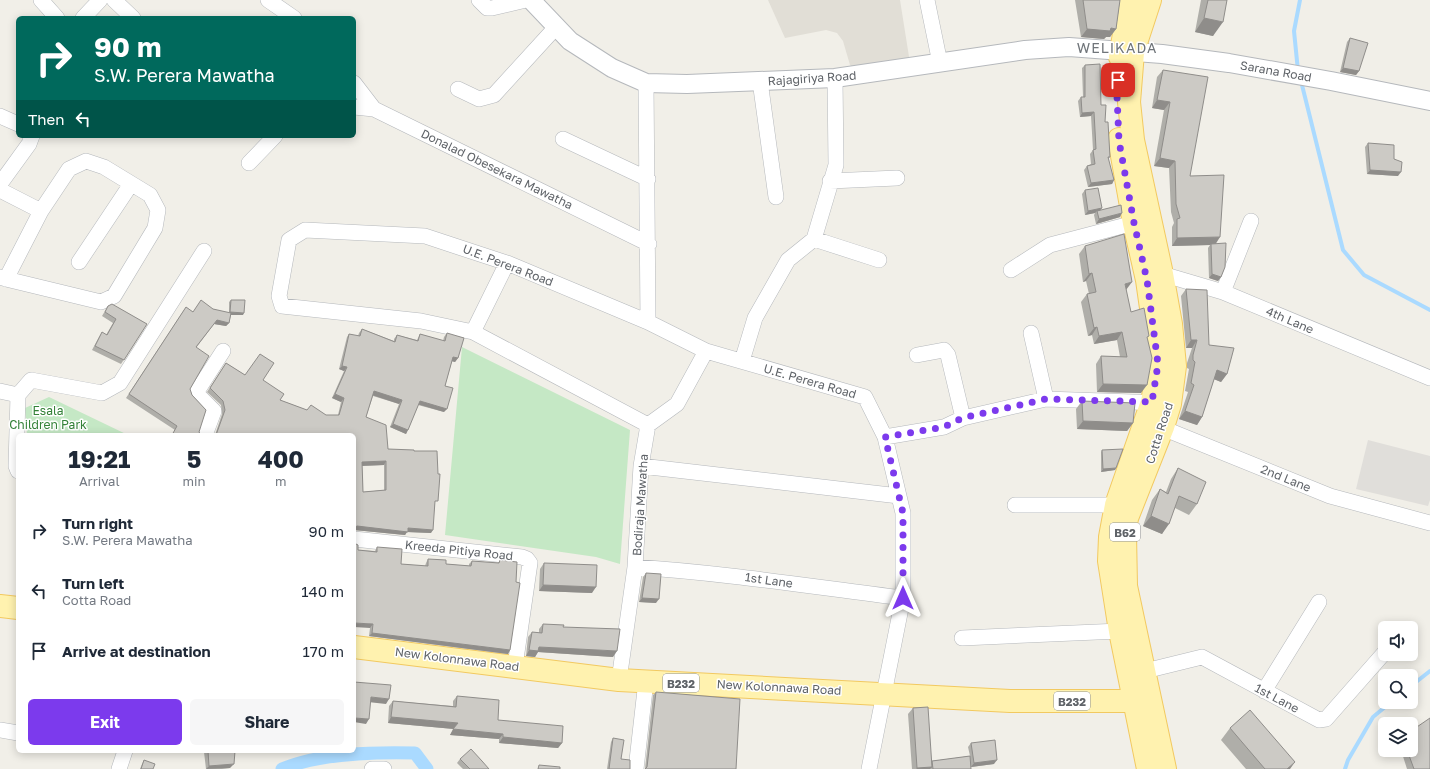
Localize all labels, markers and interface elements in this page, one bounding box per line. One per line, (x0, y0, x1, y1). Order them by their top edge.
text: 90 m (94, 30, 161, 63)
icon: right (28, 32, 80, 84)
district label: WELIKADA (1077, 39, 1157, 56)
street label: Sarana Road (1239, 57, 1313, 85)
pin (1101, 63, 1135, 97)
text: S.W. Perera Mawatha (94, 64, 275, 86)
street label: Rajagiriya Road (767, 67, 857, 89)
icon: arrive (1107, 69, 1129, 91)
icon: left (72, 108, 94, 130)
text: Then (28, 110, 64, 128)
street label: Donalad Obesekara Mawatha (419, 126, 575, 212)
street label: U.E. Perera Road (461, 241, 555, 289)
street label: 4th Lane (1264, 303, 1316, 337)
street label: U.E. Perera Road (762, 361, 858, 401)
street label: Cotta Road (1142, 400, 1176, 466)
park label: Esala Children Park (9, 403, 87, 432)
text: 19:21 (68, 444, 130, 473)
text: 5 (187, 444, 201, 473)
text: 400 (258, 444, 304, 473)
street label: Bodiraja Mawatha (629, 453, 651, 557)
street label: 2nd Lane (1259, 461, 1313, 495)
text: Arrival (79, 473, 120, 489)
text: min (183, 473, 206, 489)
text: m (275, 473, 287, 489)
text: Turn right (62, 514, 133, 532)
icon: right (28, 520, 50, 542)
text: 90 m (309, 522, 344, 540)
road number: B62 (1110, 523, 1140, 541)
text: S.W. Perera Mawatha (62, 532, 193, 548)
street label: Kreeda Pitiya Road (404, 537, 514, 563)
street label: 1st Lane (744, 569, 794, 591)
text: Turn left (62, 574, 124, 592)
position arrow (882, 577, 924, 619)
icon: left (28, 580, 50, 602)
text: 140 m (301, 582, 344, 600)
text: Cotta Road (62, 592, 131, 608)
map controls (1378, 621, 1418, 757)
button: sound (1378, 621, 1418, 661)
icon: arrive (28, 640, 50, 662)
text: Arrive at destination (62, 642, 211, 660)
text: 170 m (302, 642, 344, 660)
street label: New Kolonnawa Road (394, 644, 520, 674)
button: search (1378, 669, 1418, 709)
road number: B232 (663, 674, 699, 692)
street label: New Kolonnawa Road (716, 676, 842, 698)
street label: 1st Lane (1252, 680, 1302, 716)
road number: B232 (1054, 692, 1090, 710)
button: Exit (28, 699, 182, 745)
button: Share (190, 699, 344, 745)
button: layers (1378, 717, 1418, 757)

